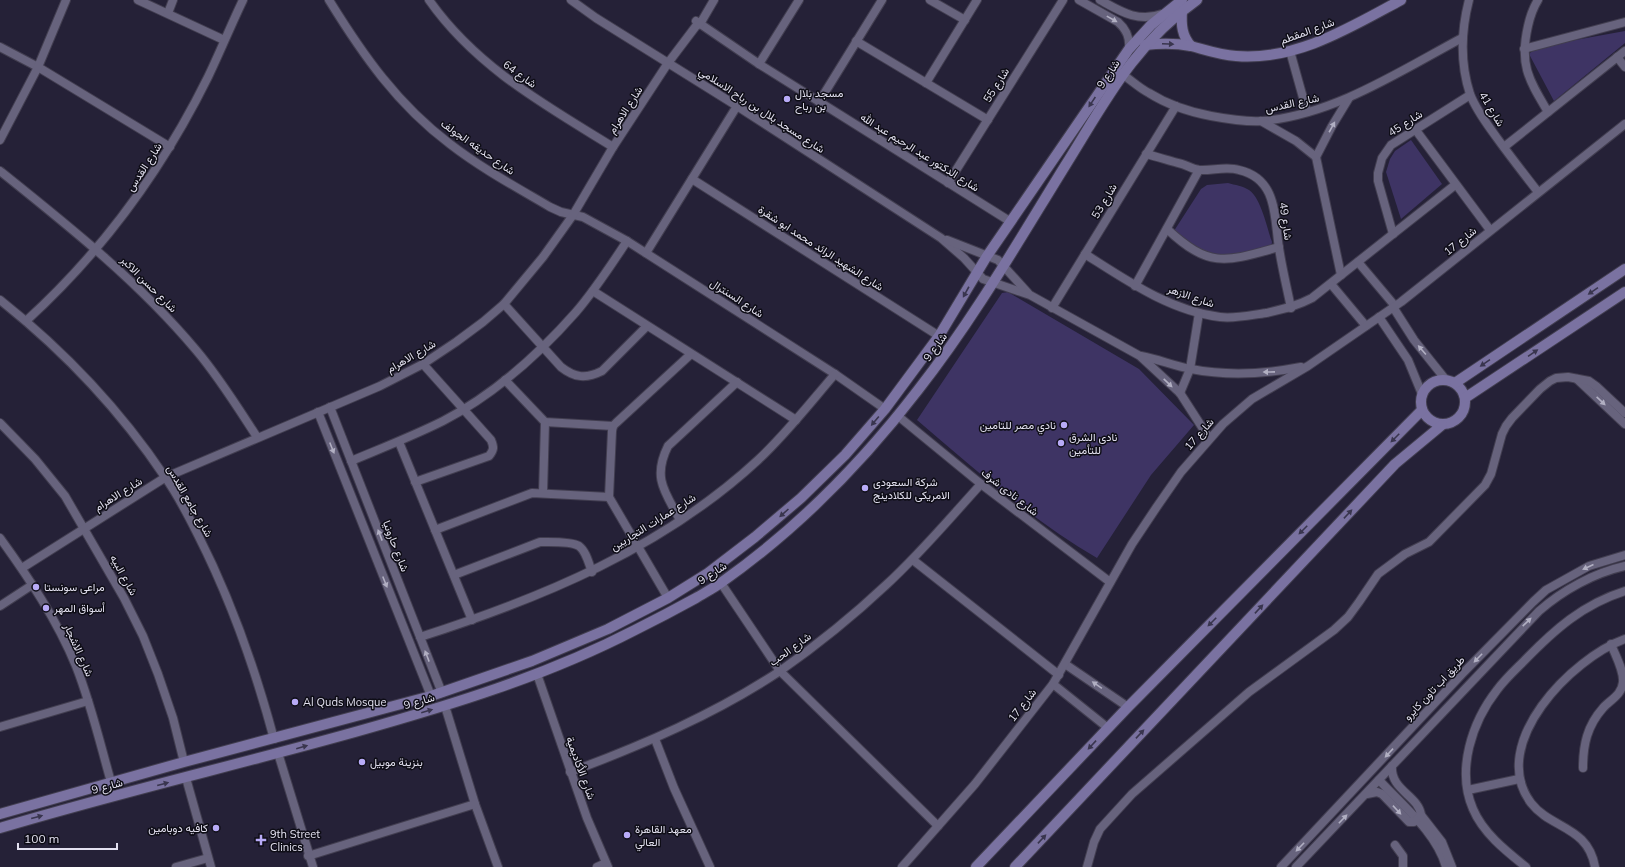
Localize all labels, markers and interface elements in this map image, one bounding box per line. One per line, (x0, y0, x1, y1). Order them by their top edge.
one-way arrow (1106, 15, 1118, 22)
street label: شارع المقطم (1278, 15, 1337, 48)
one-way arrow (1162, 41, 1175, 47)
street label: شارع 64 (500, 57, 540, 92)
street label: شارع 9 (1093, 57, 1124, 92)
street label: شارع مسجد بلال بن رباح الاسلامي (695, 64, 828, 159)
street label: شارع 55 (980, 65, 1013, 105)
street label: شارع الاهرام (604, 83, 647, 137)
place label: مسجد بلال بن رباح (795, 86, 843, 114)
street label: شارع 41 (1475, 89, 1508, 130)
street label: شارع القدس (1264, 90, 1321, 117)
marker: مسجد بلال بن رباح (782, 94, 792, 104)
one-way arrow (1088, 97, 1096, 107)
street label: شارع 45 (1385, 107, 1426, 140)
street label: شارع الدكتور عبد الرحيم عبد الله (857, 110, 982, 195)
street label: شارع حديقه الجولف (438, 116, 518, 179)
one-way arrow (1328, 121, 1335, 133)
street label: شارع القدس (123, 140, 166, 194)
street label: شارع 53 (1088, 181, 1121, 221)
street label: شارع 49 (1275, 201, 1296, 241)
street label: شارع الشهيد الرائد محمد ابو شقرة (755, 202, 887, 295)
street label: شارع 17 (1441, 223, 1480, 259)
street label: شارع حسن الاكبر (116, 252, 180, 316)
street label: شارع السنترال (707, 276, 767, 321)
street label: شارع الازهر (1164, 281, 1217, 312)
one-way arrow (962, 286, 969, 298)
one-way arrow (1587, 287, 1598, 295)
street label: شارع 9 (920, 330, 951, 364)
street label: شارع الاهرام (384, 336, 439, 376)
one-way arrow (1418, 344, 1427, 355)
one-way arrow (1527, 350, 1538, 357)
one-way arrow (1480, 359, 1490, 367)
one-way arrow (1262, 369, 1275, 375)
one-way arrow (1163, 378, 1173, 387)
one-way arrow (1596, 396, 1606, 406)
street label: شارع 17 (1181, 415, 1218, 454)
one-way arrow (871, 416, 880, 426)
place label: نادي مصر للتامين (980, 418, 1056, 435)
marker: نادي مصر للتامين (1059, 420, 1069, 430)
place label: نادى الشرق للتأمين (1069, 430, 1117, 457)
one-way arrow (1390, 433, 1400, 443)
marker: نادى الشرق للتأمين (1056, 438, 1066, 448)
one-way arrow (330, 443, 336, 455)
street label: شارع جامع القدس (163, 463, 216, 540)
street label: شارع نادى شرف (978, 465, 1042, 520)
street label: شارع الاهرام (91, 474, 145, 515)
place label: شركة السعودى الامريكى للكلادينج (873, 475, 950, 503)
marker: شركة السعودى الامريكى للكلادينج (860, 483, 870, 493)
street label: شارع عمارات التجاريين (608, 490, 699, 555)
one-way arrow (779, 509, 789, 518)
one-way arrow (1343, 510, 1352, 519)
street label: شارع حارونيا (379, 518, 412, 574)
one-way arrow (1298, 525, 1308, 535)
one-way arrow (377, 529, 383, 541)
street label: شارع البيه (106, 552, 141, 598)
street label: شارع 9 (695, 558, 730, 588)
one-way arrow (1582, 564, 1594, 570)
one-way arrow (383, 576, 389, 588)
place label: مراعى سونستا (44, 580, 105, 594)
marker: مراعى سونستا (31, 582, 41, 592)
place label: أسواق المهر (53, 601, 105, 615)
marker: أسواق المهر (41, 603, 51, 613)
one-way arrow (1254, 604, 1263, 614)
one-way arrow (1207, 617, 1217, 627)
one-way arrow (1522, 617, 1532, 627)
street label: شارع الاشجار (60, 620, 97, 679)
street label: شارع الحب (766, 629, 815, 670)
one-way arrow (424, 650, 430, 662)
street label: طريق اب تاون كايرو (1400, 653, 1468, 723)
one-way arrow (1473, 653, 1483, 663)
one-way arrow (1091, 681, 1102, 689)
street label: شارع 17 (1005, 685, 1040, 725)
street label: شارع 9 (402, 690, 437, 713)
place label: Al Quds Mosque (303, 695, 386, 709)
marker: Al Quds Mosque (290, 697, 300, 707)
one-way arrow (421, 708, 434, 714)
one-way arrow (1136, 729, 1145, 739)
street label: شارع الأكاديمية (562, 734, 599, 802)
one-way arrow (1087, 740, 1096, 750)
one-way arrow (296, 743, 308, 749)
one-way arrow (1384, 748, 1394, 758)
place label: بنزينة موبيل (370, 755, 423, 769)
marker: بنزينة موبيل (357, 757, 367, 767)
street label: شارع 9 (90, 775, 125, 798)
one-way arrow (157, 781, 169, 787)
one-way arrow (1393, 805, 1402, 815)
one-way arrow (32, 814, 44, 820)
one-way arrow (1338, 814, 1348, 824)
place label: كافيه دوبامين (148, 821, 208, 835)
place label: معهد القاهرة العالي (635, 822, 692, 852)
marker: كافيه دوبامين (211, 823, 221, 833)
scale bar (18, 825, 117, 851)
place label: 9th Street Clinics (270, 827, 320, 854)
marker: معهد القاهرة العالي (622, 830, 632, 840)
text: 100 m (24, 831, 59, 846)
marker: 9th Street Clinics (255, 834, 267, 846)
one-way arrow (1037, 834, 1046, 844)
one-way arrow (1295, 842, 1305, 852)

